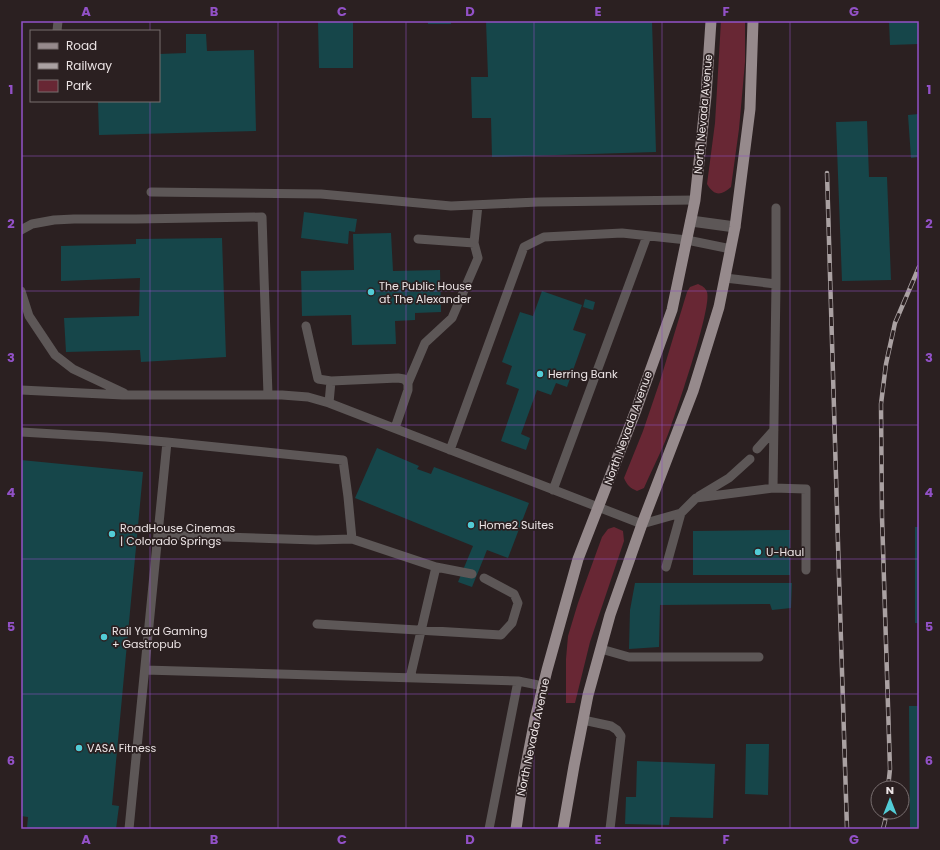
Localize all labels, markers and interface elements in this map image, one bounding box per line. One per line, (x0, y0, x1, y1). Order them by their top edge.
text: A (81, 2, 91, 21)
text: B (210, 2, 219, 21)
text: C (337, 2, 347, 21)
text: D (465, 2, 475, 21)
text: E (594, 2, 602, 21)
text: F (722, 2, 730, 21)
text: G (849, 2, 859, 21)
legend (30, 30, 160, 102)
text: Road (66, 37, 97, 54)
street label: North Nevada Avenue (690, 53, 716, 175)
text: Railway (66, 57, 112, 74)
text: Park (66, 77, 93, 94)
text: 1 (9, 80, 13, 99)
text: 1 (927, 80, 931, 99)
text: 2 (7, 214, 15, 233)
text: 2 (925, 214, 933, 233)
place label: The Public House at The Alexander (379, 278, 472, 307)
marker: The Public House at The Alexander (366, 287, 376, 297)
text: 3 (7, 348, 15, 367)
text: 3 (925, 348, 933, 367)
place label: Herring Bank (548, 366, 618, 382)
marker: Herring Bank (535, 369, 545, 379)
street label: North Nevada Avenue (600, 369, 656, 487)
text: 4 (7, 483, 16, 502)
text: 4 (925, 483, 934, 502)
place label: Home2 Suites (479, 517, 554, 533)
place label: RoadHouse Cinemas | Colorado Springs (120, 520, 236, 549)
marker: Home2 Suites (466, 520, 476, 530)
marker: RoadHouse Cinemas | Colorado Springs (107, 529, 117, 539)
place label: U-Haul (766, 544, 804, 560)
marker: U-Haul (753, 547, 763, 557)
text: 5 (7, 617, 15, 636)
text: 5 (925, 617, 933, 636)
place label: Rail Yard Gaming + Gastropub (112, 623, 207, 652)
marker: Rail Yard Gaming + Gastropub (99, 632, 109, 642)
street label: North Nevada Avenue (513, 676, 553, 797)
place label: VASA Fitness (87, 740, 157, 756)
marker: VASA Fitness (74, 743, 84, 753)
text: 6 (7, 751, 15, 770)
text: 6 (925, 751, 933, 770)
north arrow (870, 780, 910, 820)
text: N (886, 782, 894, 798)
text: A (81, 830, 91, 849)
text: B (210, 830, 219, 849)
text: C (337, 830, 347, 849)
text: D (465, 830, 475, 849)
text: E (594, 830, 602, 849)
text: F (722, 830, 730, 849)
text: G (849, 830, 859, 849)

